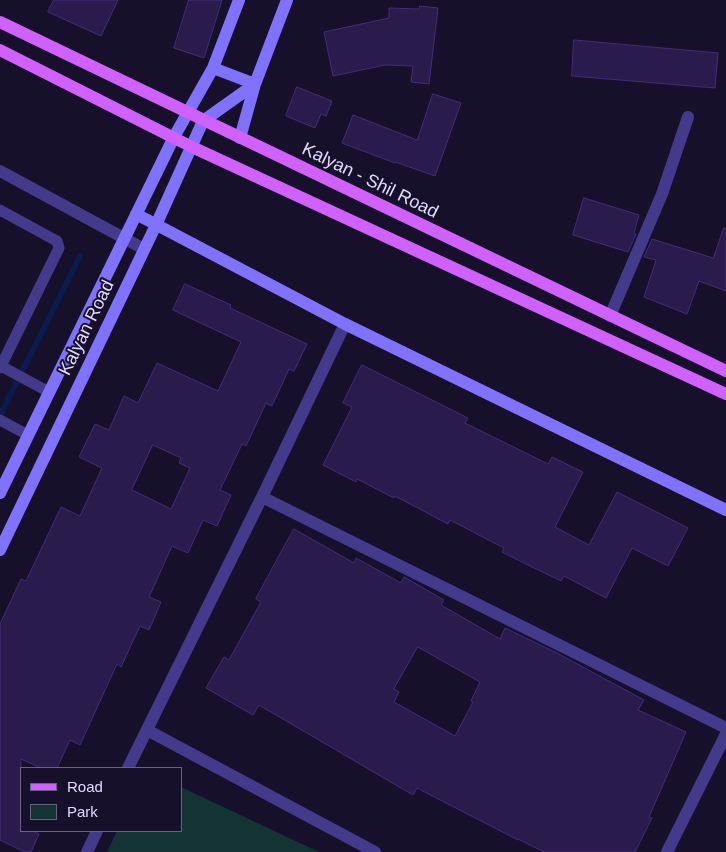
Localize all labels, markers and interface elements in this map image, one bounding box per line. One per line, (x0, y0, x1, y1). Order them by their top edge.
street label: Kalyan - Shil Road (298, 139, 442, 223)
street label: Kalyan Road (55, 277, 119, 379)
legend (20, 767, 182, 832)
text: Road (67, 778, 103, 795)
text: Park (67, 803, 98, 820)

